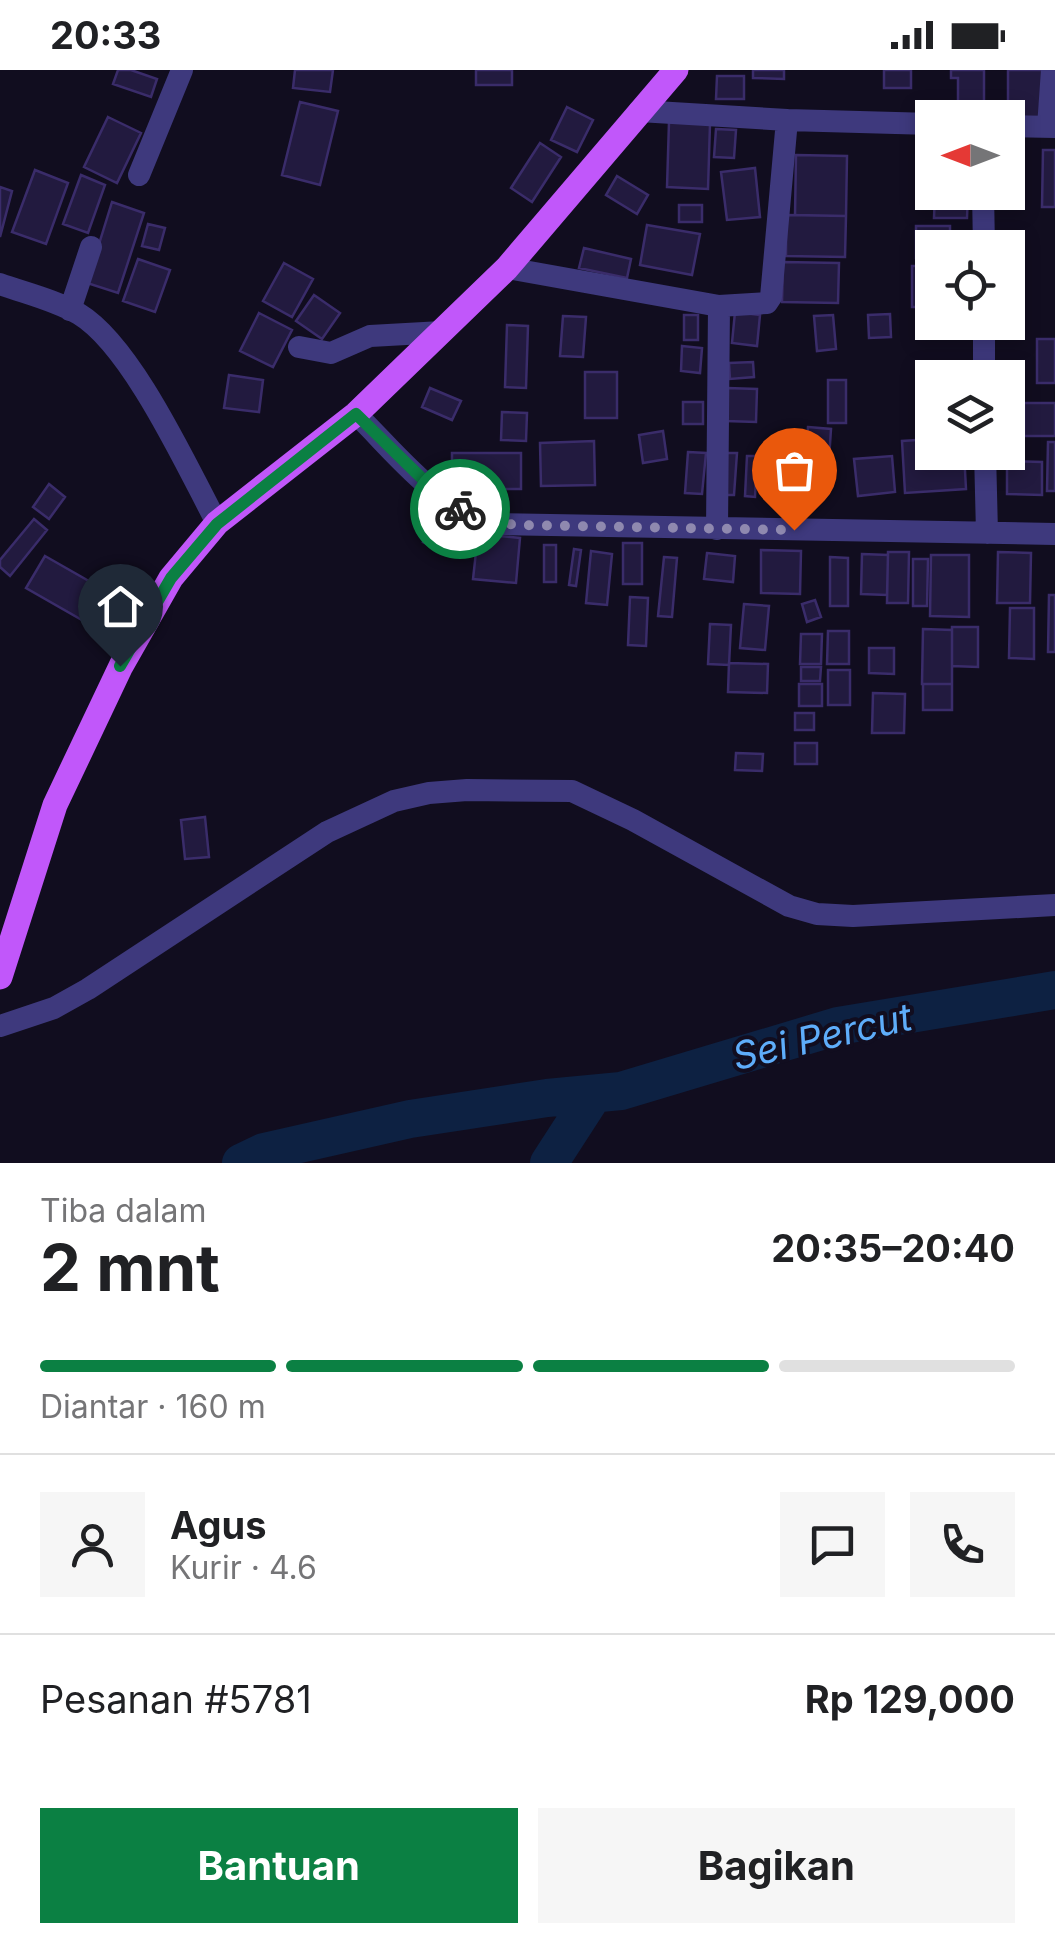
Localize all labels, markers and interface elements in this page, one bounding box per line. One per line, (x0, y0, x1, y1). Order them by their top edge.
text: 20:33 (50, 12, 161, 58)
north arrow (915, 100, 1025, 210)
map controls (915, 100, 1025, 470)
button: locate (915, 230, 1025, 340)
button: layers (915, 360, 1025, 470)
pin (752, 428, 837, 531)
icon: bag (767, 443, 822, 498)
courier (410, 459, 510, 559)
icon: bike (433, 482, 488, 537)
pin (78, 564, 163, 667)
icon: home (93, 579, 148, 634)
water label: Sei Percut (728, 993, 917, 1079)
text: Tiba dalam (40, 1191, 207, 1230)
text: 20:35–20:40 (771, 1225, 1015, 1271)
text: 2 mnt (40, 1228, 220, 1307)
text: Diantar · 160 m (40, 1387, 266, 1426)
button: person (40, 1492, 145, 1597)
button: chat (780, 1492, 885, 1597)
button: phone (910, 1492, 1015, 1597)
text: Agus (170, 1502, 266, 1548)
text: Kurir · 4.6 (170, 1548, 317, 1587)
text: Pesanan #5781 (40, 1676, 312, 1722)
text: Rp 129,000 (805, 1676, 1015, 1722)
button: Bantuan (40, 1808, 518, 1923)
button: Bagikan (538, 1808, 1015, 1923)

